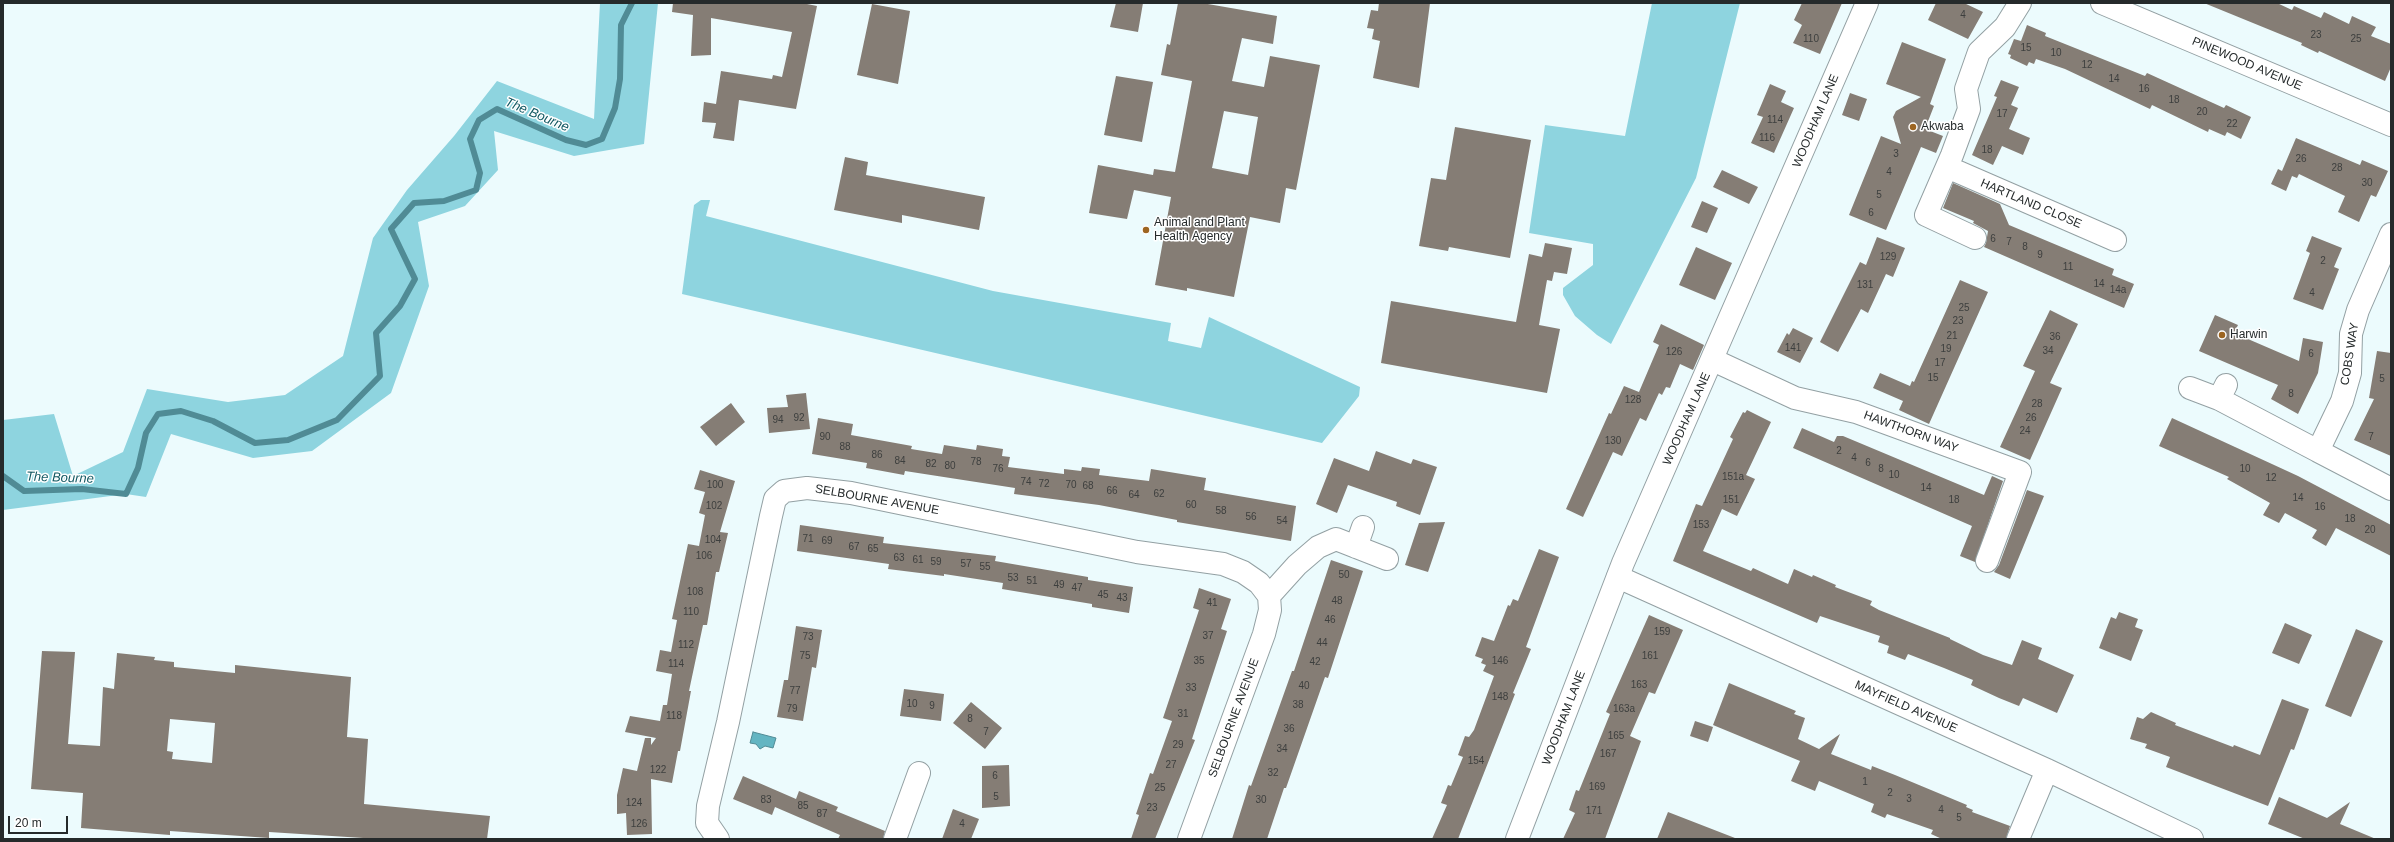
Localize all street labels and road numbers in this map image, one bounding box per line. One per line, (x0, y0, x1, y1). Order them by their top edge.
street label: PINEWOOD AVENUE (2190, 34, 2304, 94)
street label: WOODHAM LANE (1790, 72, 1842, 170)
street label: HARTLAND CLOSE (1978, 176, 2084, 232)
street label: COBS WAY (2338, 322, 2362, 386)
street label: WOODHAM LANE (1660, 370, 1714, 468)
street label: HAWTHORN WAY (1862, 408, 1960, 456)
street label: SELBOURNE AVENUE (814, 482, 940, 518)
street label: SELBOURNE AVENUE (1206, 656, 1262, 780)
street label: WOODHAM LANE (1539, 669, 1589, 767)
street label: MAYFIELD AVENUE (1852, 678, 1960, 736)

